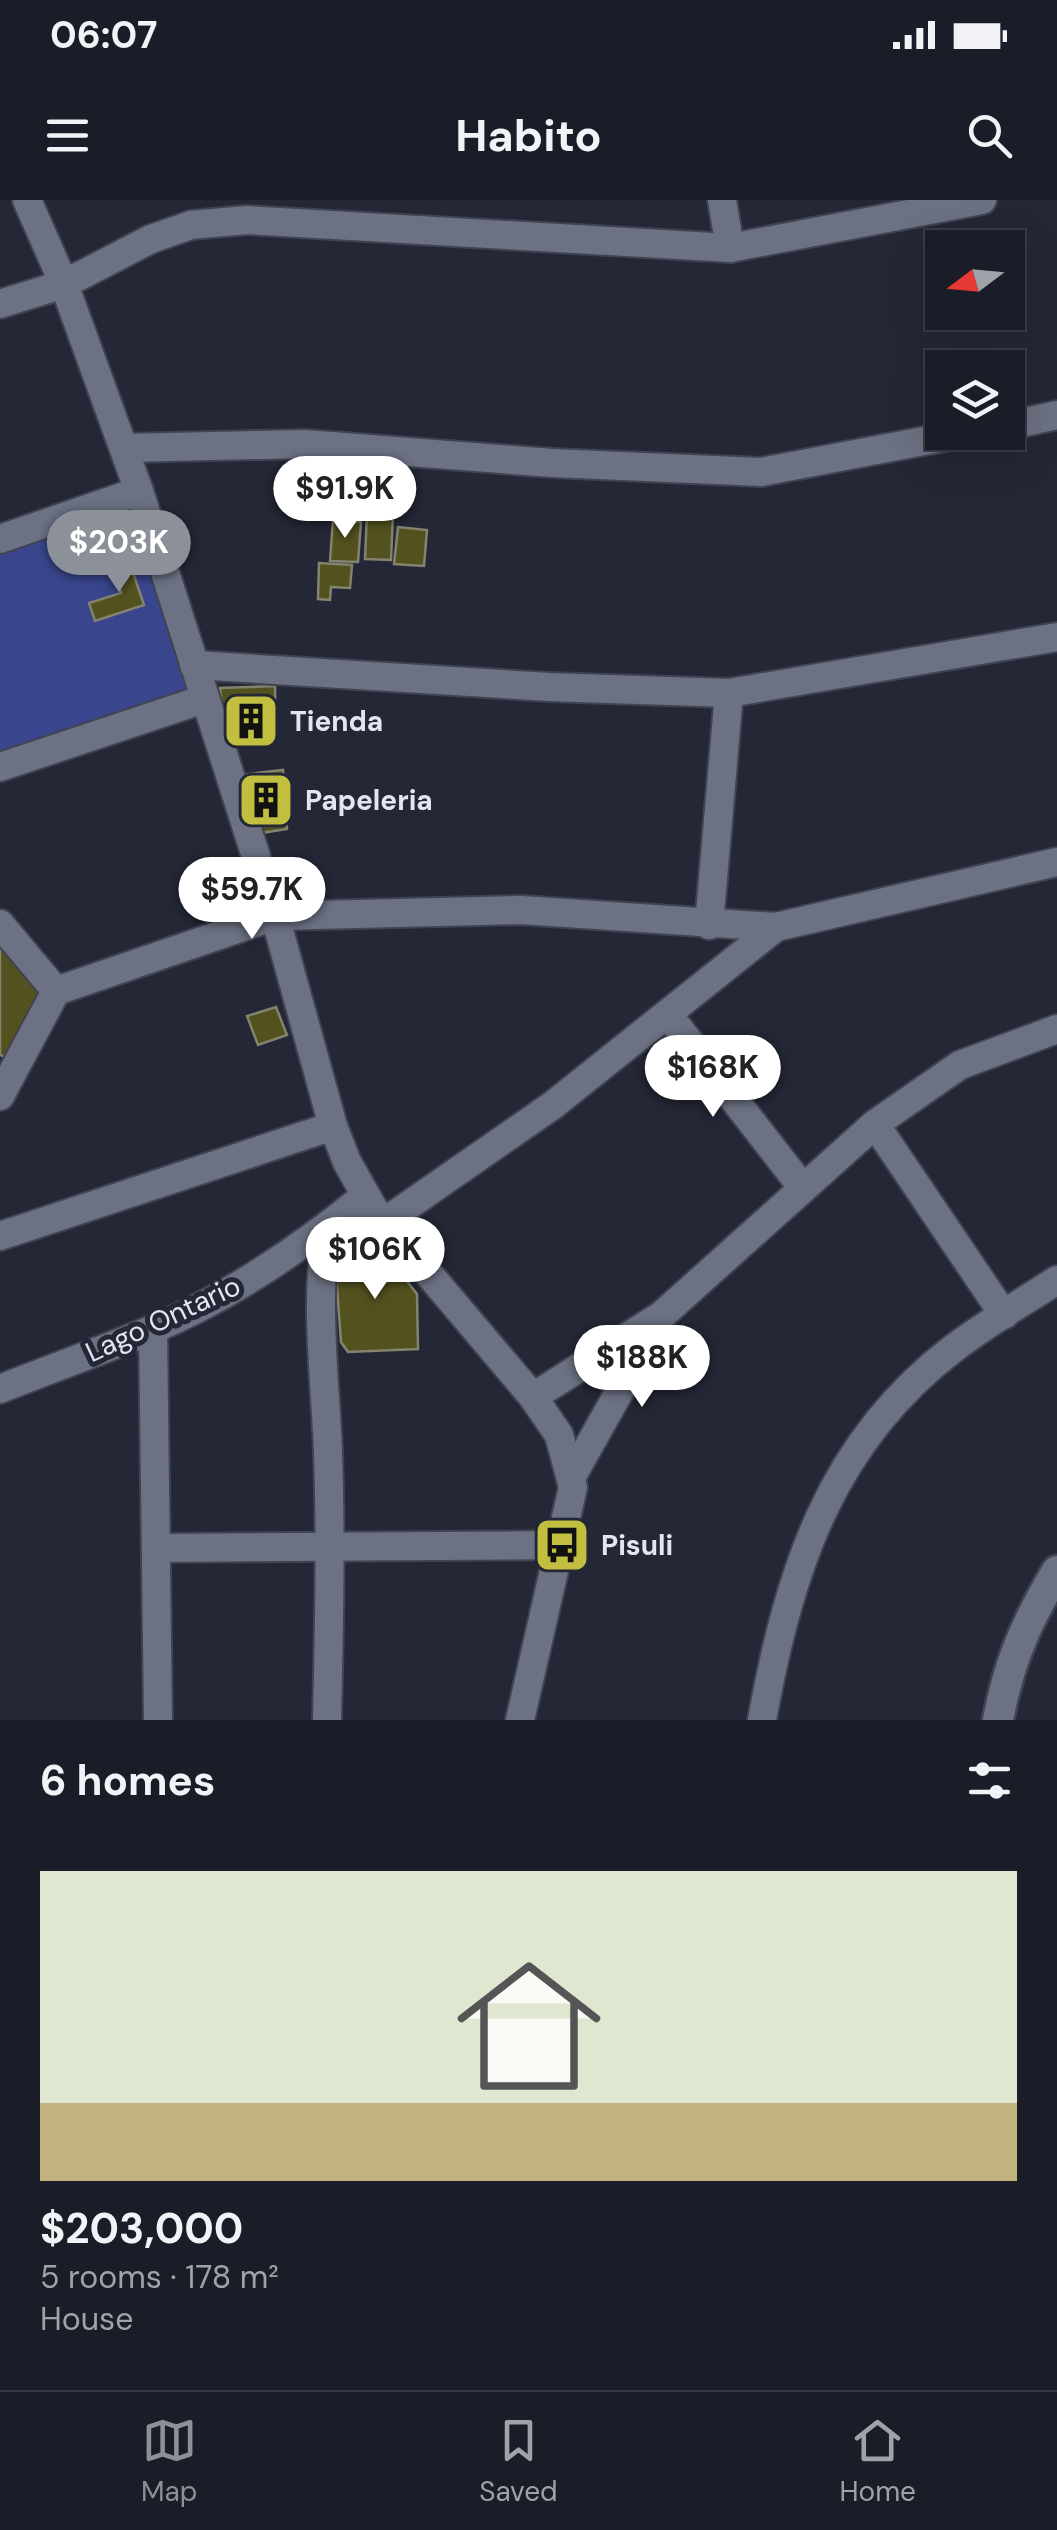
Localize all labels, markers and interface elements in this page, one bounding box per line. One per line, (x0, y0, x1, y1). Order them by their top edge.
text: 06:07 (50, 10, 157, 60)
text: Habito (455, 106, 602, 165)
icon: menu (40, 108, 95, 163)
icon: search (962, 108, 1017, 163)
north arrow (925, 230, 1025, 330)
map controls (925, 230, 1025, 450)
button: layers (925, 350, 1025, 450)
pin: $91.9K (264, 456, 426, 541)
text: $91.9K (295, 467, 395, 509)
pin: $203K (49, 510, 189, 595)
text: $203K (69, 521, 169, 563)
building icon: Tienda (221, 691, 281, 751)
place label: Tienda (290, 703, 383, 740)
building icon: Papeleria (236, 770, 296, 830)
place label: Papeleria (305, 782, 433, 819)
pin: $59.7K (171, 857, 333, 942)
text: $59.7K (200, 868, 304, 910)
pin: $168K (643, 1035, 783, 1120)
text: $168K (667, 1046, 759, 1088)
pin: $106K (305, 1217, 445, 1302)
text: $106K (328, 1228, 422, 1270)
street label: Lago Ontario (80, 1267, 246, 1371)
pin: $188K (572, 1325, 712, 1410)
text: $188K (596, 1336, 688, 1378)
bus stop icon: Pisuli (532, 1515, 592, 1575)
place label: Pisuli (601, 1527, 673, 1564)
text: 6 homes (40, 1753, 215, 1808)
icon: filters (962, 1753, 1017, 1808)
icon: home (439, 1936, 619, 2116)
text: $203,000 (40, 2201, 243, 2256)
text: 5 rooms · 178 m² (40, 2256, 279, 2298)
text: House (40, 2298, 133, 2340)
tab: Map (141, 2413, 197, 2510)
tab: Saved (479, 2413, 558, 2510)
tab: Home (840, 2413, 916, 2510)

